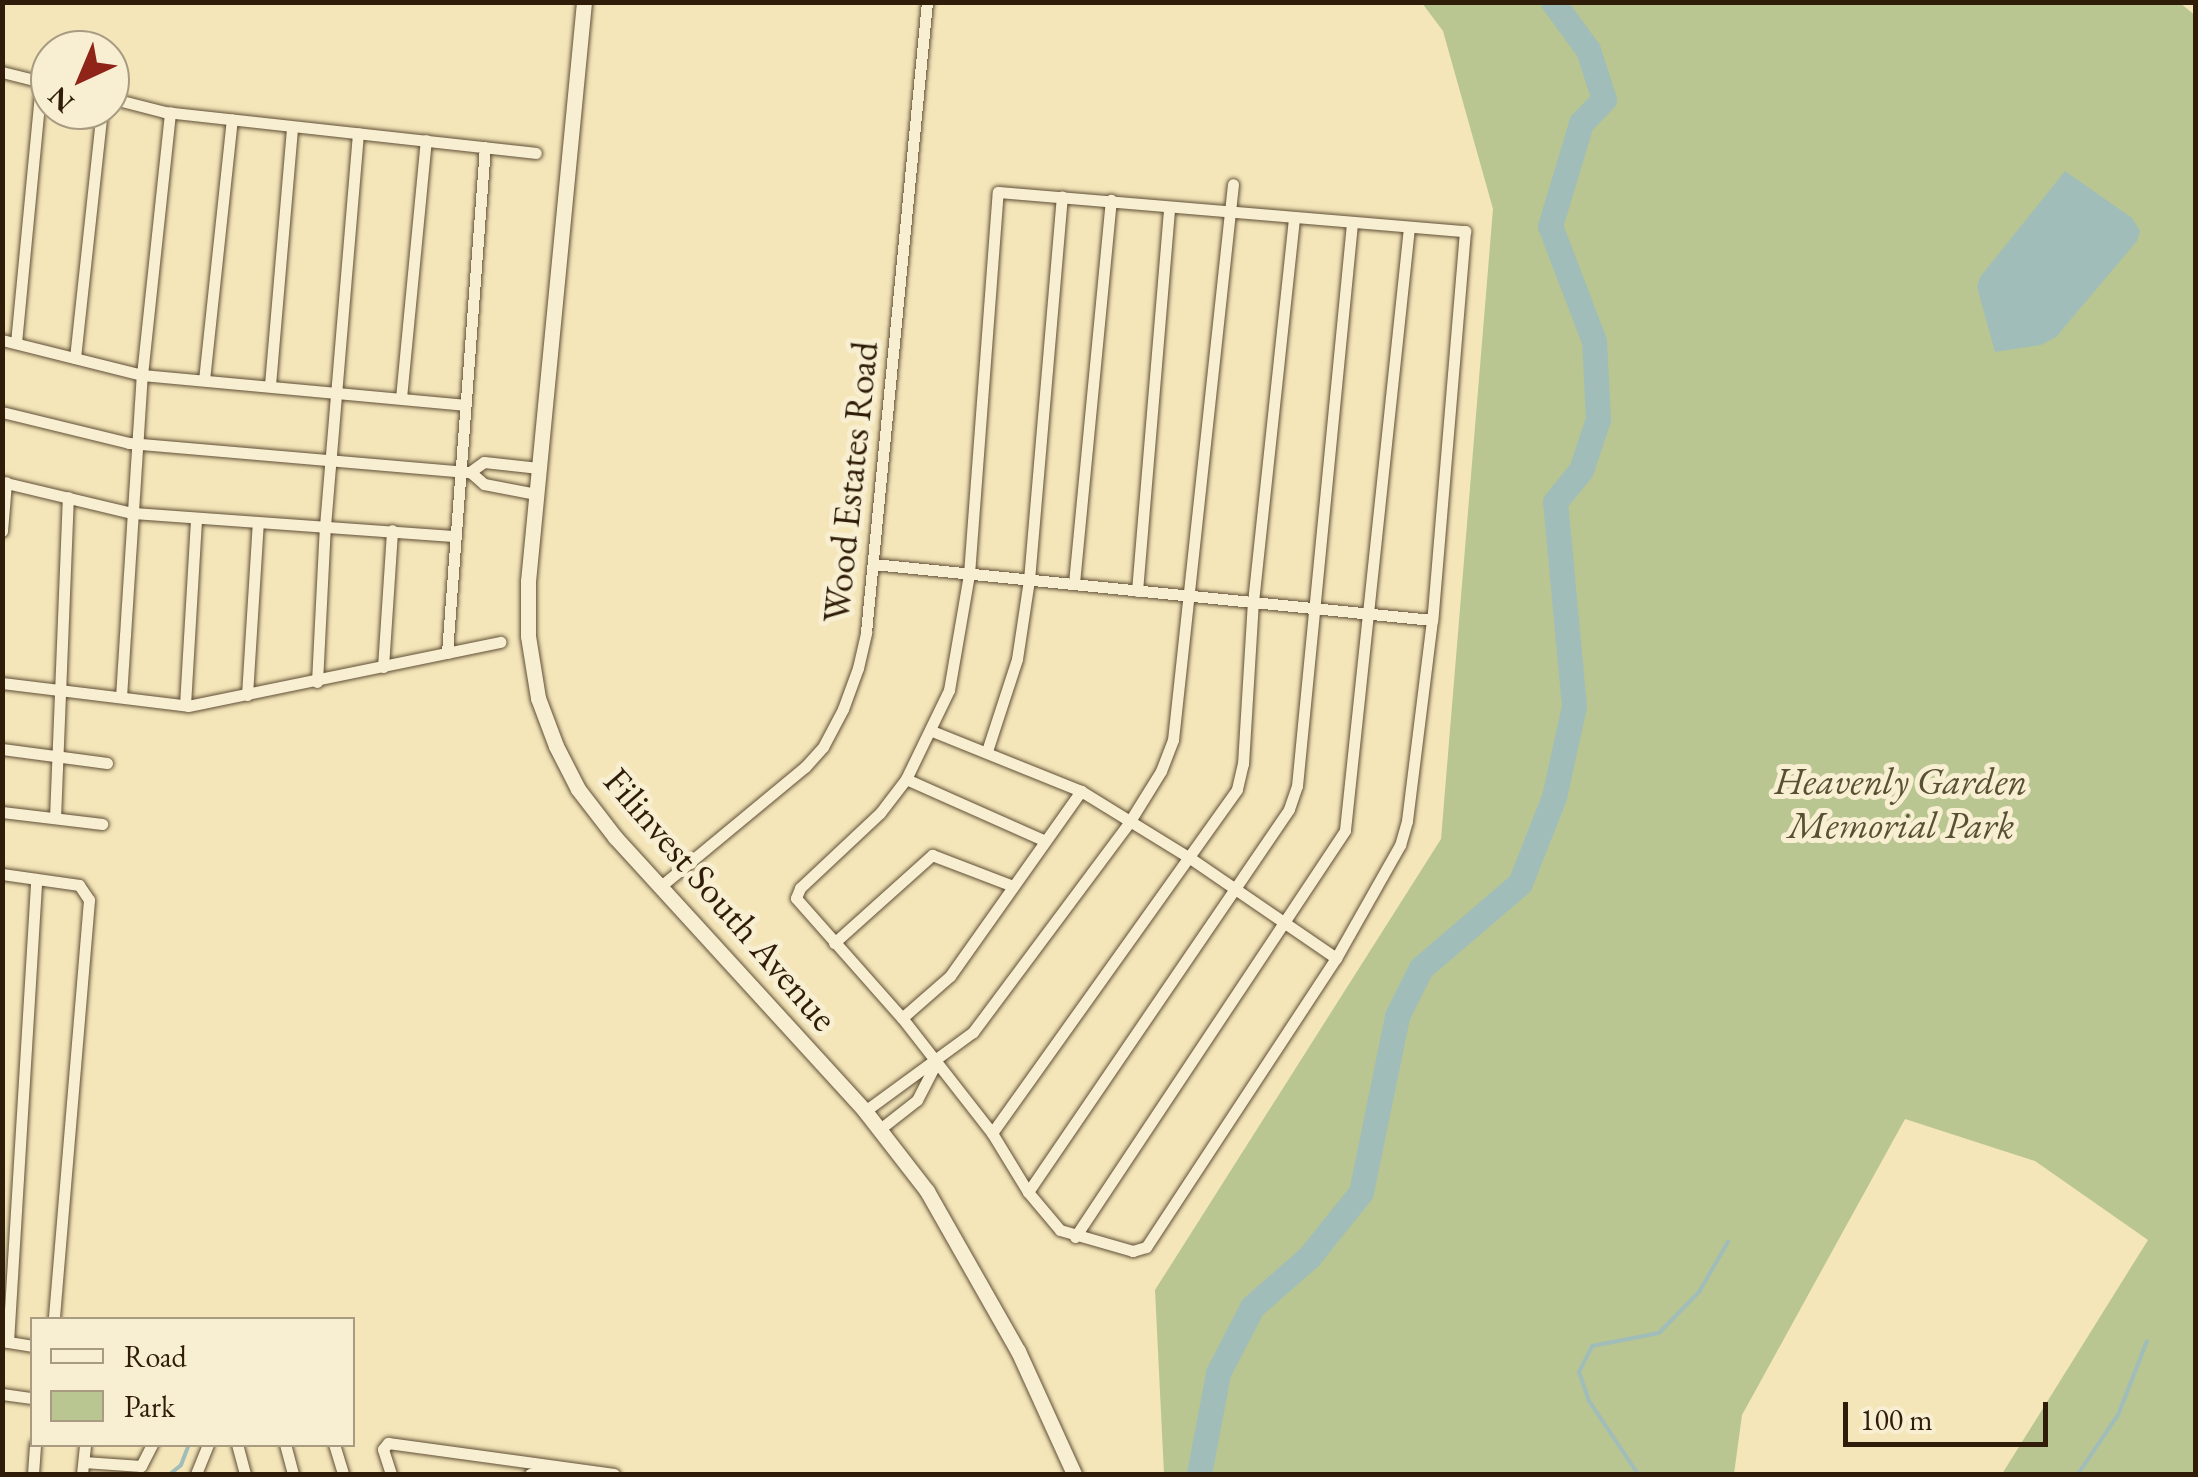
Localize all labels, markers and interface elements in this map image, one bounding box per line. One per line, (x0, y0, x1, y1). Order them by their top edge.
north arrow (30, 30, 130, 130)
text: N (40, 79, 81, 121)
street label: Wood Estates Road (813, 339, 887, 625)
street label: Filinvest South Avenue (594, 758, 848, 1040)
park label: Heavenly Garden Memorial Park (1775, 758, 2027, 848)
legend (30, 1317, 355, 1447)
text: Road (124, 1337, 187, 1376)
scale bar (1848, 1382, 2053, 1444)
text: Park (124, 1387, 175, 1426)
text: 100 m (1860, 1400, 1933, 1439)

